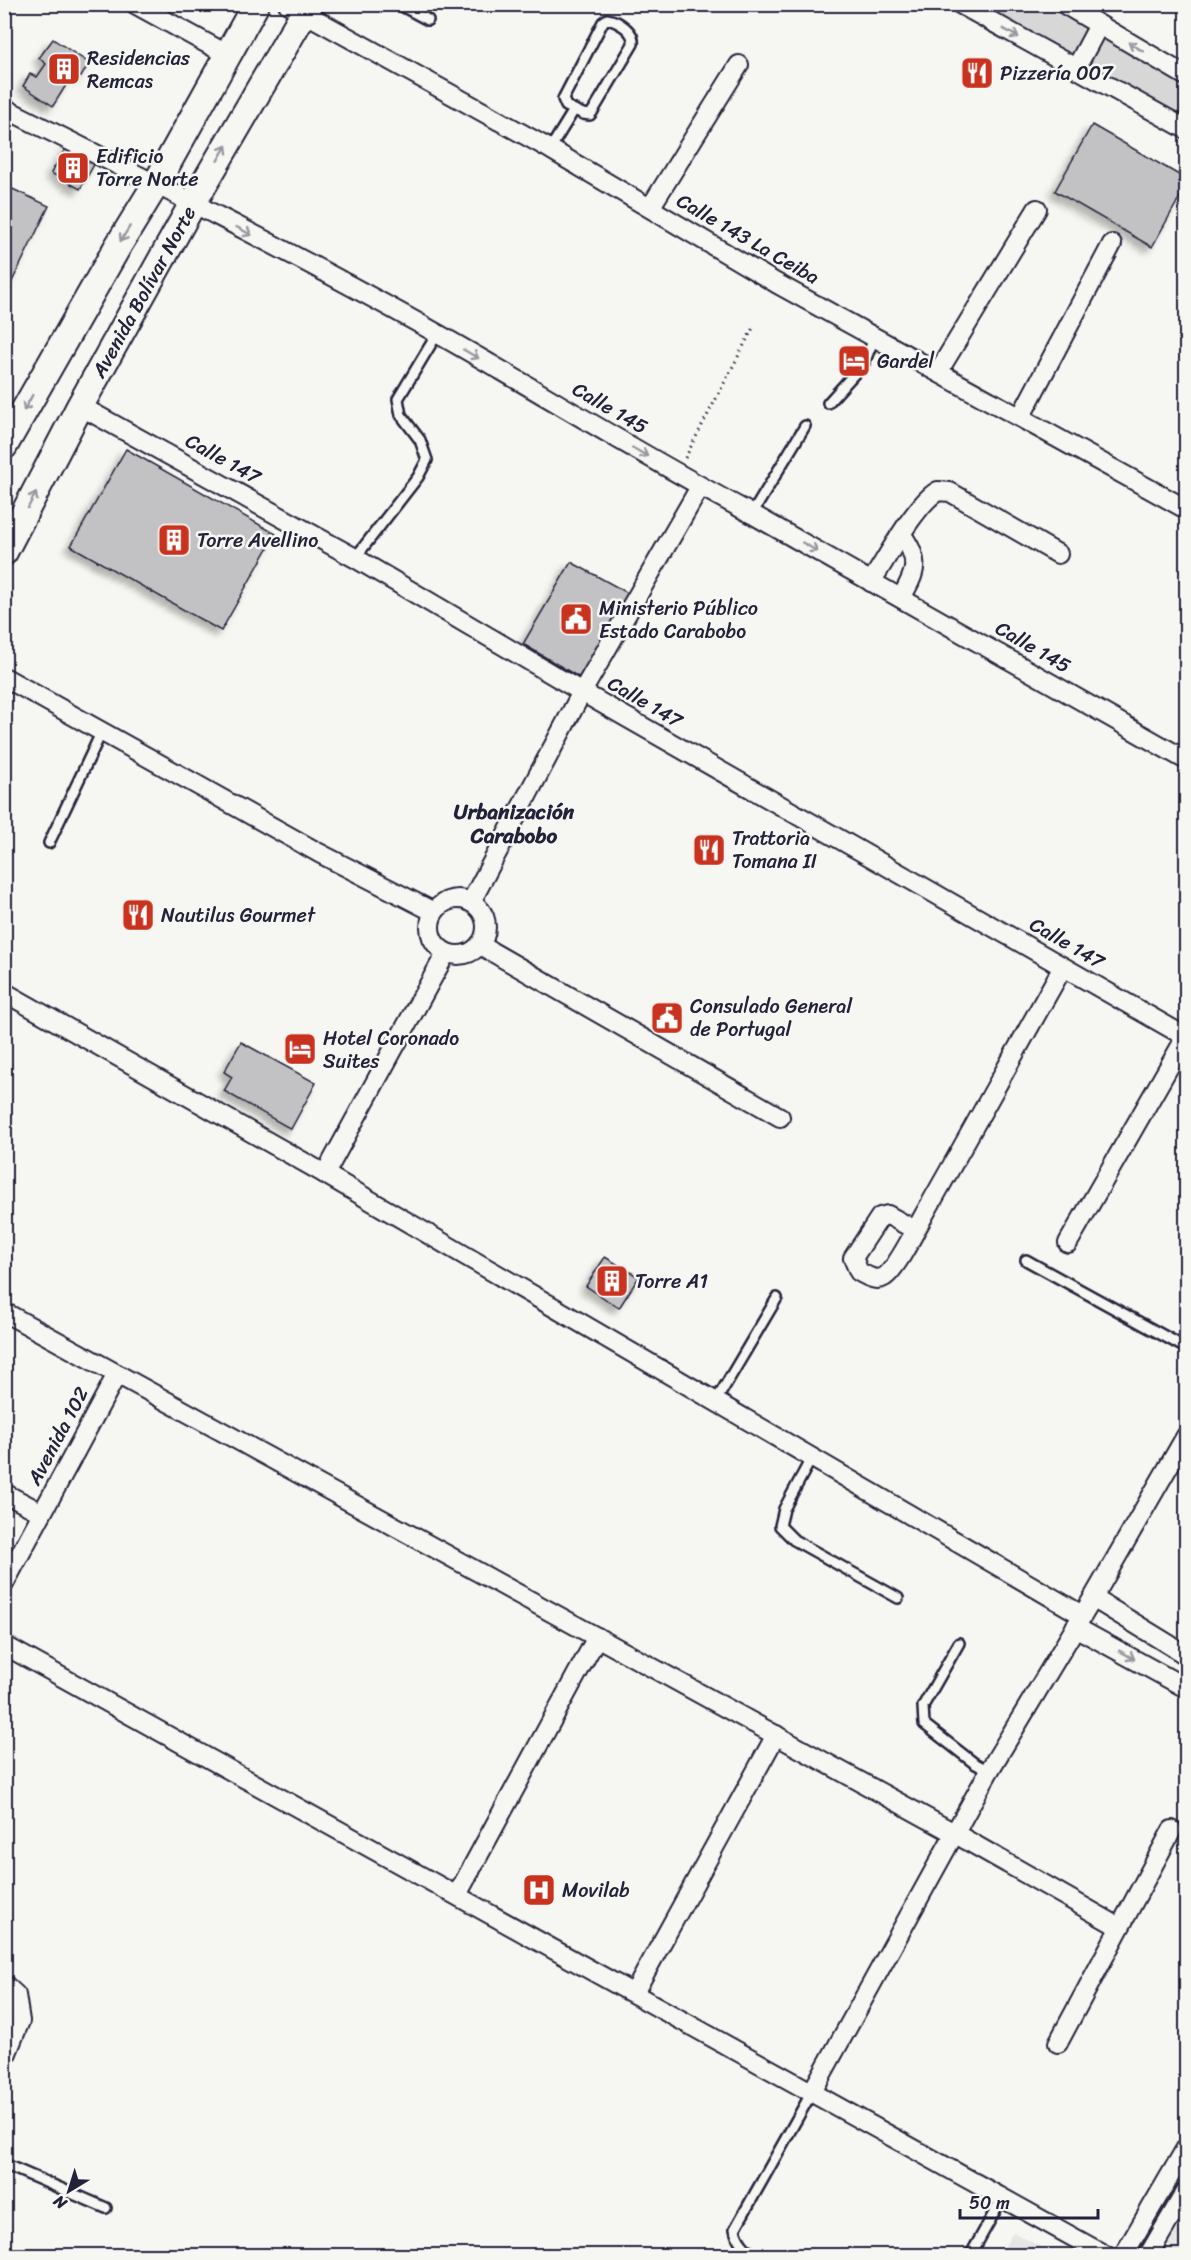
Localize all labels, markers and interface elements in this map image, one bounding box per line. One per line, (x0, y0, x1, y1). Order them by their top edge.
one-way arrow (1002, 28, 1020, 39)
one-way arrow (1128, 40, 1145, 52)
place label: Residencias Remcas (87, 41, 191, 99)
building icon: Residencias Remcas (46, 51, 82, 87)
restaurant icon: Pizzería 007 (959, 55, 995, 91)
place label: Pizzería 007 (1000, 56, 1114, 91)
place label: Edificio Torre Norte (96, 139, 199, 197)
one-way arrow (217, 145, 229, 162)
building icon: Edificio Torre Norte (55, 150, 91, 186)
street label: Calle 143 La Ceiba (670, 184, 826, 294)
street label: Avenida Bolívar Norte (82, 199, 206, 386)
one-way arrow (118, 225, 130, 242)
one-way arrow (235, 226, 253, 237)
hotel icon: Gardel (836, 343, 872, 379)
place label: Gardel (877, 344, 935, 379)
one-way arrow (462, 348, 479, 360)
street label: Calle 145 (565, 372, 655, 444)
one-way arrow (22, 394, 34, 411)
street label: Calle 147 (179, 424, 269, 495)
one-way arrow (631, 446, 648, 458)
one-way arrow (26, 491, 38, 509)
building icon: Torre Avellino (156, 522, 192, 558)
place label: Torre Avellino (197, 523, 318, 558)
one-way arrow (801, 541, 818, 553)
place label: Ministerio Público Estado Carabobo (599, 591, 758, 649)
public building icon: Ministerio Público Estado Carabobo (558, 601, 594, 637)
street label: Calle 145 (988, 611, 1078, 683)
street label: Calle 147 (601, 666, 691, 738)
district label: Urbanización Carabobo (454, 793, 575, 855)
place label: Trattoria Tomana II (732, 821, 817, 879)
restaurant icon: Trattoria Tomana II (691, 832, 727, 868)
restaurant icon: Nautilus Gourmet (120, 897, 156, 933)
place label: Nautilus Gourmet (161, 898, 316, 933)
street label: Calle 147 (1023, 907, 1113, 979)
place label: Consulado General de Portugal (690, 989, 853, 1047)
public building icon: Consulado General de Portugal (649, 1000, 685, 1036)
place label: Hotel Coronado Suites (323, 1021, 459, 1079)
hotel icon: Hotel Coronado Suites (282, 1031, 318, 1067)
building icon: Torre A1 (594, 1263, 630, 1299)
place label: Torre A1 (635, 1264, 708, 1299)
street label: Avenida 102 (17, 1380, 99, 1493)
one-way arrow (1117, 1650, 1135, 1661)
hospital icon: Movilab (521, 1872, 557, 1908)
place label: Movilab (562, 1873, 630, 1908)
north arrow (39, 2161, 99, 2221)
scale bar (960, 2182, 1098, 2220)
text: N (46, 2187, 74, 2218)
text: 50 m (969, 2187, 1010, 2219)

